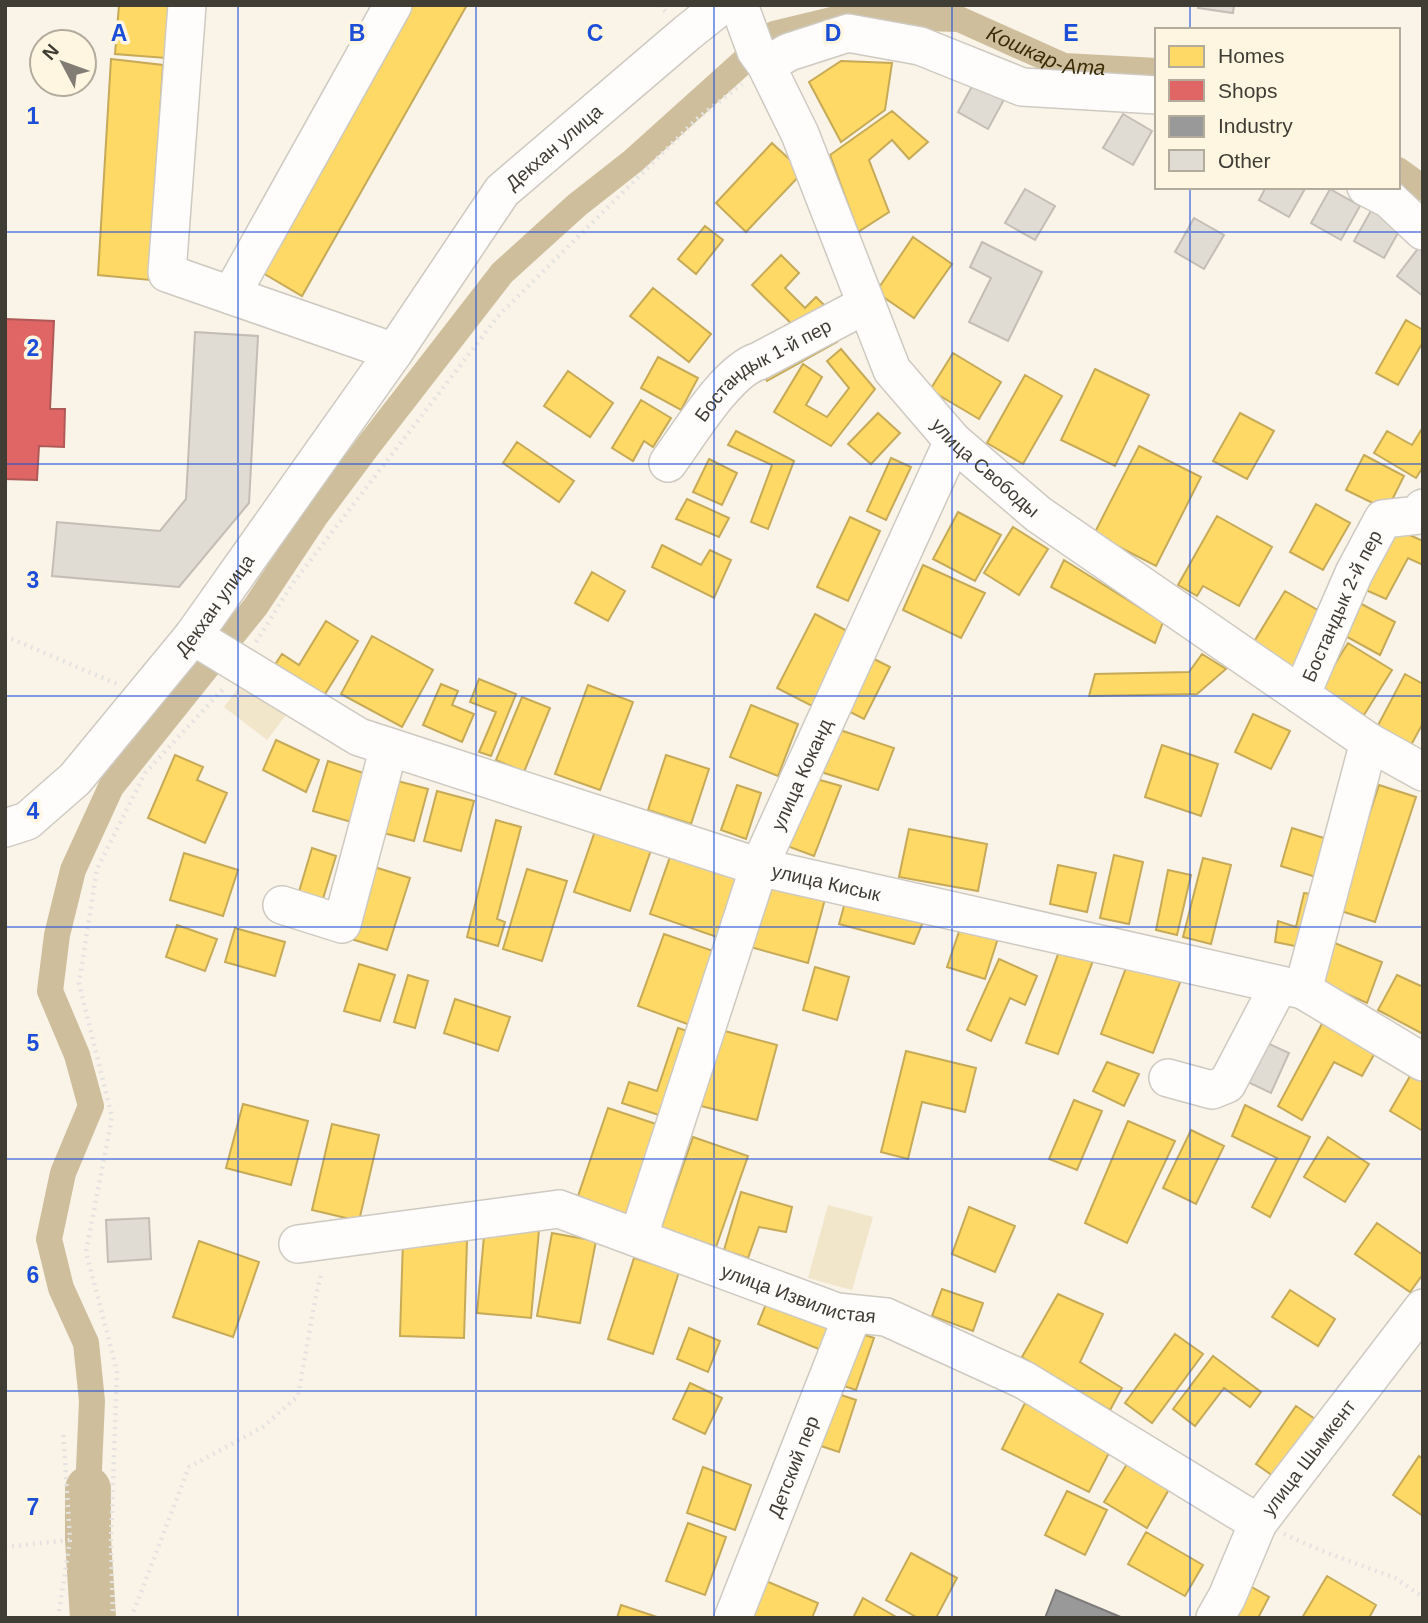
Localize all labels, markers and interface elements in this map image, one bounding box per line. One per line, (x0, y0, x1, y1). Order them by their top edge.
text: A (111, 20, 127, 46)
text: B (349, 20, 365, 46)
text: C (587, 20, 603, 46)
text: D (825, 20, 841, 46)
text: E (1063, 20, 1079, 46)
water label: Кошкар-Ата (983, 21, 1106, 79)
north arrow (28, 28, 98, 98)
legend (1155, 28, 1400, 189)
text: N (38, 40, 63, 64)
text: Homes (1218, 44, 1285, 67)
text: Shops (1218, 79, 1278, 102)
street label: Декхан улица (502, 100, 607, 194)
text: 1 (27, 103, 40, 129)
text: Industry (1218, 114, 1293, 137)
text: Other (1218, 149, 1271, 172)
street label: Бостандык 1-й пер (691, 315, 835, 426)
text: 2 (27, 335, 39, 361)
street label: улица Свободы (927, 414, 1044, 521)
street label: Бостандык 2-й пер (1298, 527, 1386, 685)
street label: Декхан улица (171, 550, 259, 660)
text: 3 (27, 567, 39, 593)
street label: улица Коканд (767, 716, 836, 834)
text: 4 (27, 798, 40, 824)
street label: улица Кисык (770, 860, 883, 905)
text: 5 (27, 1030, 40, 1056)
street label: улица Извилистая (718, 1260, 877, 1327)
text: 6 (27, 1262, 39, 1288)
street label: улица Шымкент (1258, 1396, 1360, 1520)
street label: Детский пер (764, 1413, 823, 1520)
text: 7 (27, 1494, 39, 1520)

